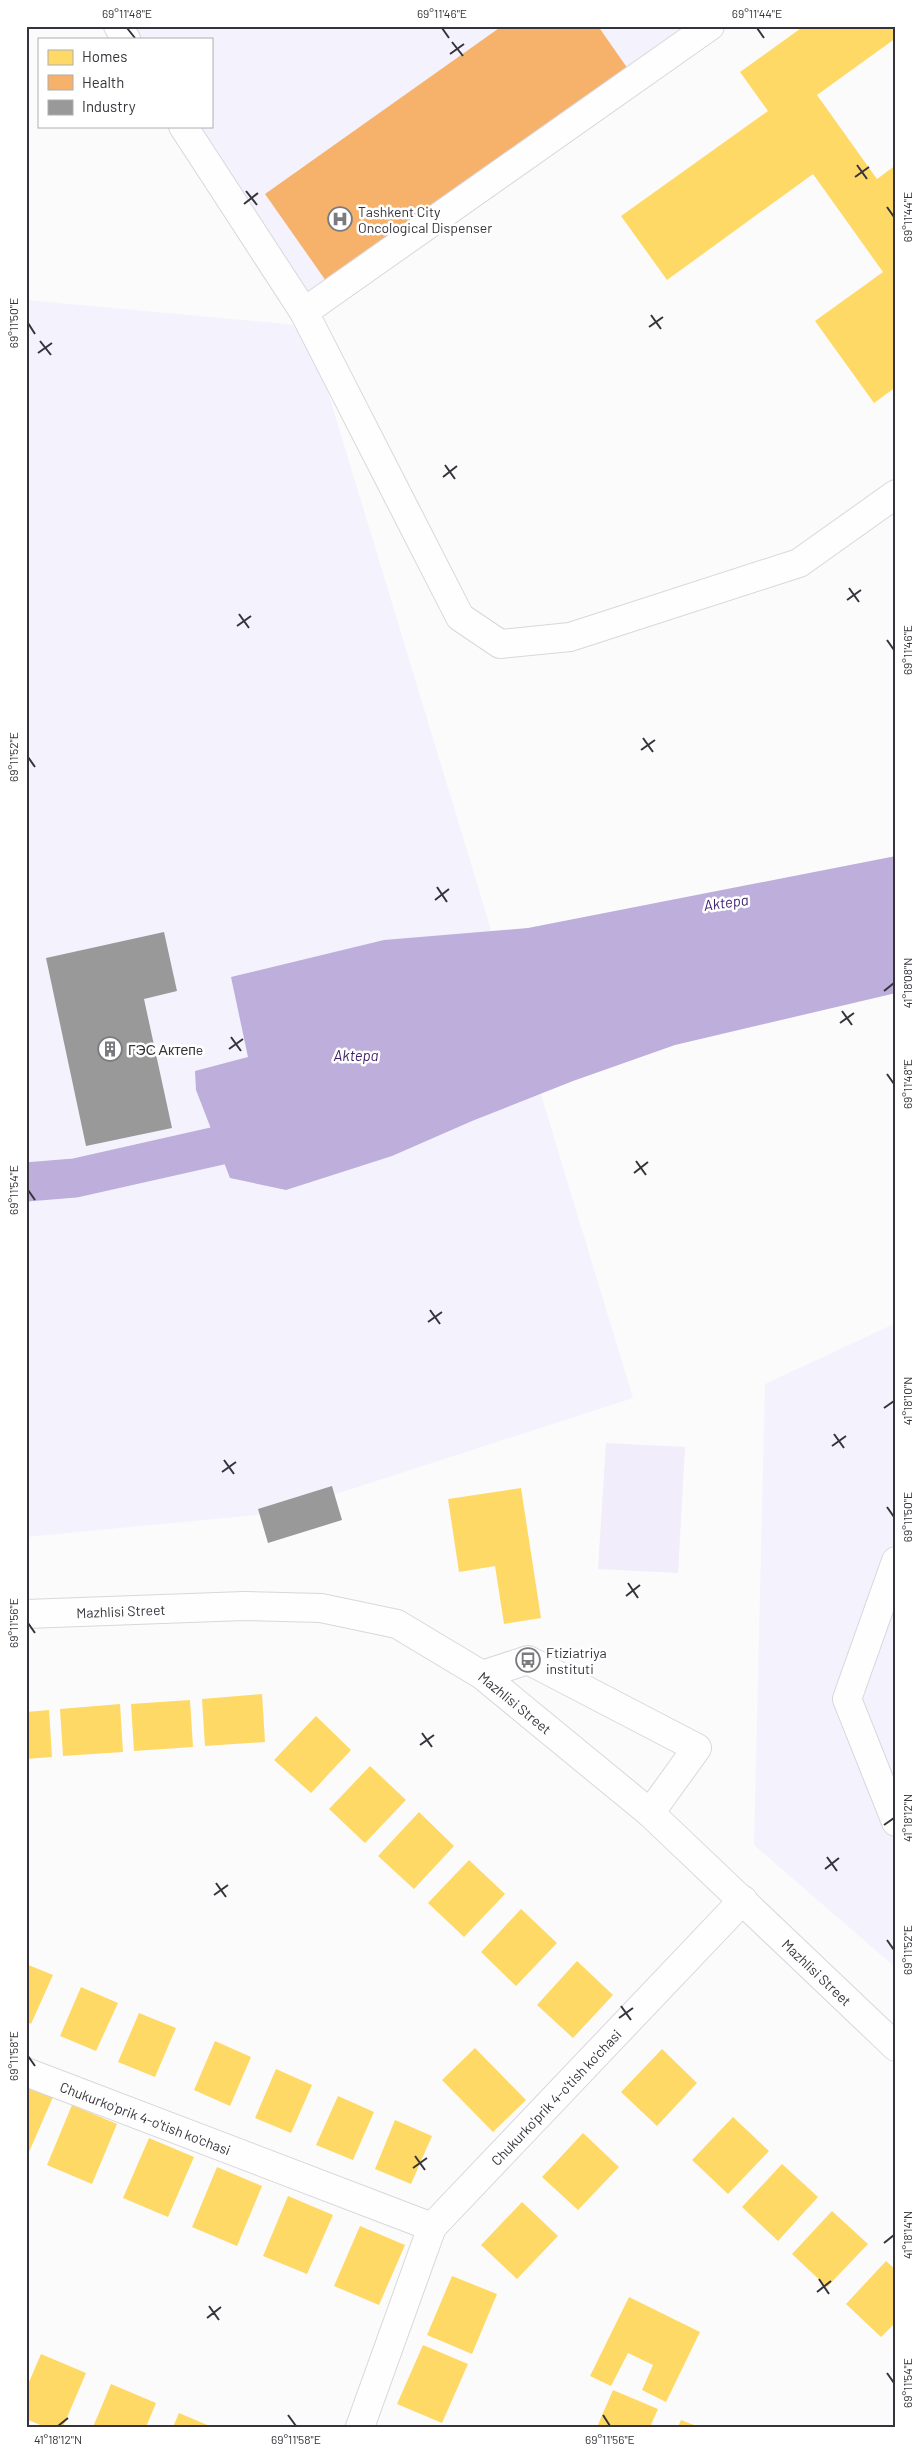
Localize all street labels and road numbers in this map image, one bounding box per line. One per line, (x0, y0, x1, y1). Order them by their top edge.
street label: Mazhlisi Street (76, 1600, 166, 1621)
street label: Mazhlisi Street (475, 1667, 555, 1737)
street label: Mazhlisi Street (779, 1935, 855, 2009)
street label: Chukurko'prik 4-o'tish ko'chasi (487, 2025, 624, 2169)
street label: Chukurko'prik 4-o'tish ko'chasi (58, 2077, 233, 2158)

